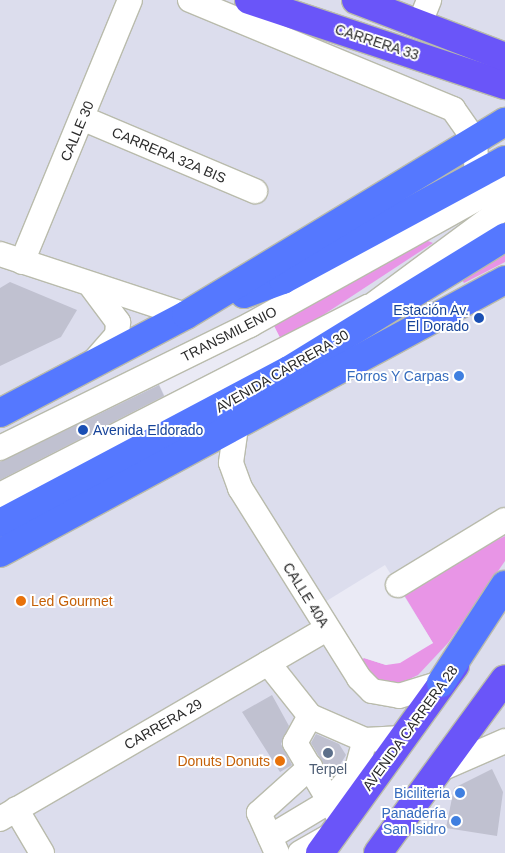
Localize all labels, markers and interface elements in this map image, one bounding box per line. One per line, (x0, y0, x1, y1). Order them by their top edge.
street label: CARRERA 33 (333, 20, 421, 64)
street label: CALLE 30 (57, 98, 97, 164)
street label: CARRERA 32A BIS (109, 123, 229, 187)
place label: Estación Av. El Dorado (392, 302, 469, 334)
street label: TRANSMILENIO (178, 303, 280, 365)
marker: Estación Av. El Dorado (473, 312, 485, 324)
street label: AVENIDA CARRERA 30 (212, 326, 352, 416)
place label: Forros Y Carpas (346, 368, 449, 384)
marker: Forros Y Carpas (453, 370, 465, 382)
place label: Avenida Eldorado (93, 422, 203, 438)
marker: Avenida Eldorado (77, 424, 89, 436)
street label: CALLE 40A (279, 560, 333, 630)
place label: Led Gourmet (31, 593, 113, 609)
marker: Led Gourmet (15, 595, 27, 607)
street label: AVENIDA CARRERA 28 (358, 661, 462, 795)
street label: CARRERA 29 (121, 695, 205, 753)
marker: Terpel (322, 747, 334, 759)
place label: Donuts Donuts (177, 753, 270, 769)
marker: Donuts Donuts (274, 755, 286, 767)
place label: Terpel (309, 761, 347, 777)
place label: Biciliteria (394, 785, 450, 801)
marker: Biciliteria (454, 787, 466, 799)
place label: Panadería San Isidro (381, 805, 446, 838)
marker: Panadería San Isidro (450, 815, 462, 827)

